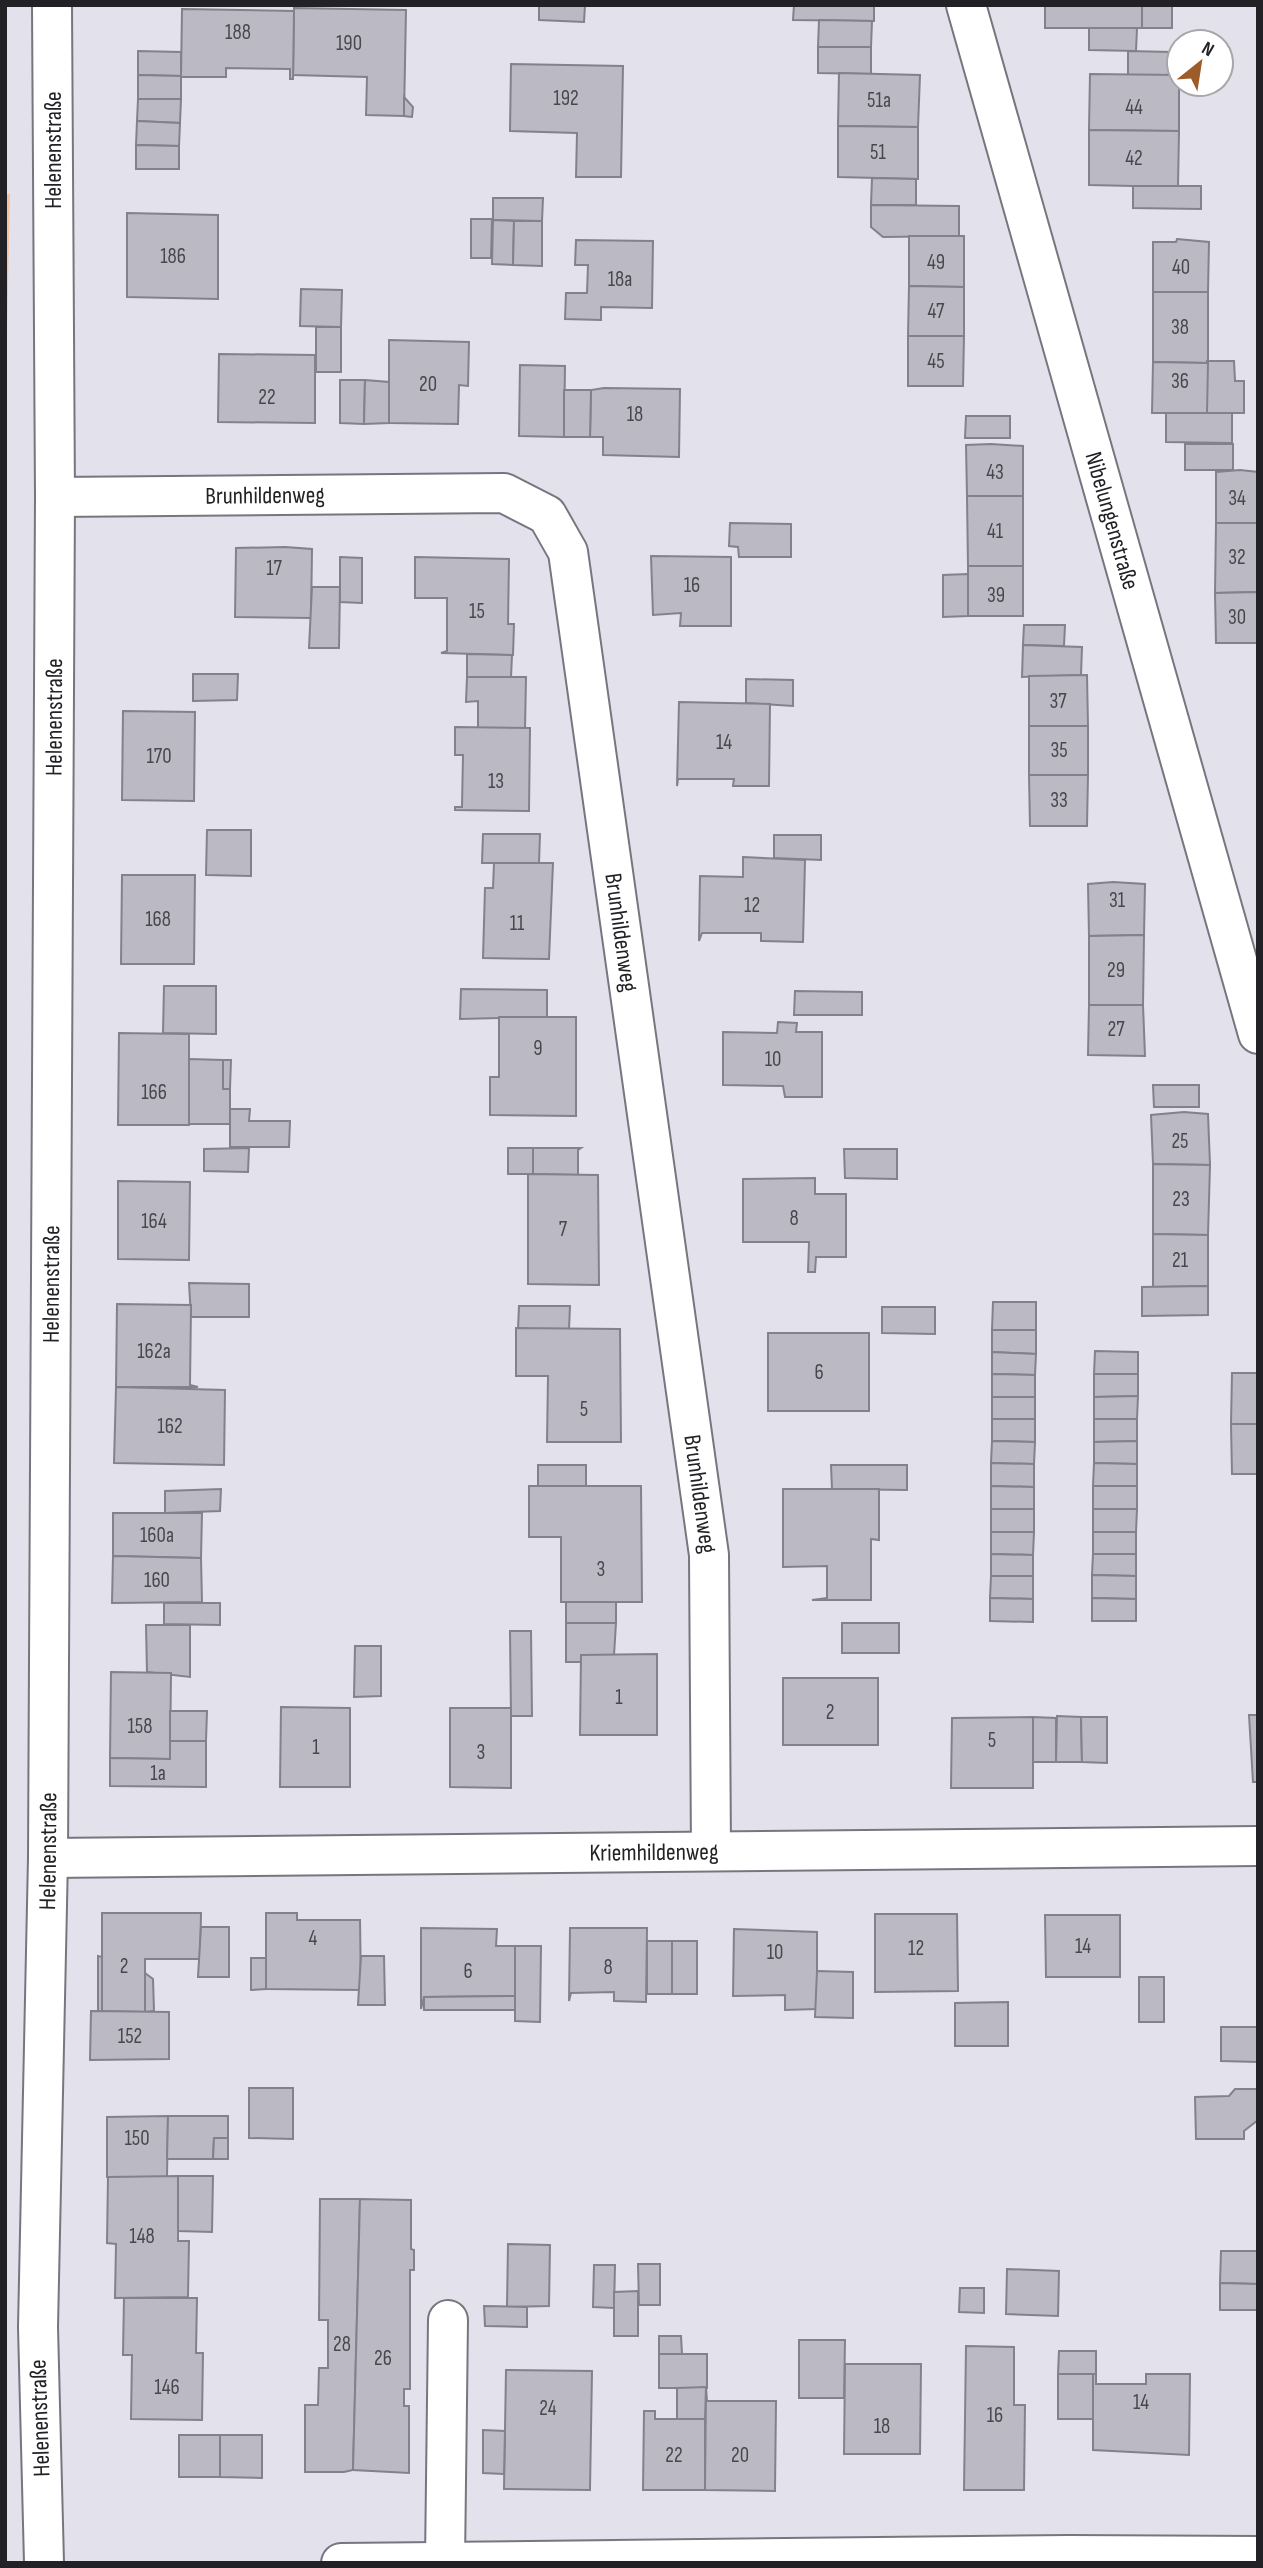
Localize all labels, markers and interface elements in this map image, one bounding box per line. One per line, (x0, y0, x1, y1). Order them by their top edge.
house number: 188 (225, 20, 251, 45)
north arrow (1165, 28, 1235, 98)
house number: 190 (336, 31, 362, 56)
text: N (1198, 37, 1218, 62)
house number: 192 (553, 86, 579, 111)
house number: 51a (867, 88, 891, 113)
street label: Helenenstraße (39, 91, 68, 209)
house number: 44 (1125, 95, 1143, 120)
house number: 51 (870, 140, 887, 165)
house number: 42 (1125, 146, 1143, 171)
house number: 186 (160, 244, 186, 269)
house number: 49 (927, 250, 945, 275)
house number: 40 (1172, 255, 1190, 280)
house number: 18a (608, 267, 632, 292)
house number: 47 (927, 299, 945, 324)
house number: 38 (1171, 315, 1189, 340)
house number: 45 (927, 349, 945, 374)
house number: 36 (1171, 369, 1189, 394)
house number: 20 (419, 372, 437, 397)
house number: 22 (258, 385, 276, 410)
house number: 18 (627, 402, 643, 427)
street label: Nibelungenstraße (1079, 448, 1146, 593)
house number: 43 (986, 460, 1004, 485)
street label: Brunhildenweg (205, 480, 325, 510)
house number: 34 (1228, 486, 1246, 511)
house number: 41 (987, 519, 1004, 544)
house number: 32 (1228, 545, 1246, 570)
house number: 17 (266, 556, 282, 581)
house number: 16 (684, 573, 700, 598)
house number: 39 (987, 583, 1005, 608)
house number: 15 (469, 599, 485, 624)
house number: 30 (1228, 605, 1246, 630)
street label: Helenenstraße (39, 658, 69, 776)
house number: 37 (1049, 689, 1067, 714)
house number: 14 (716, 730, 732, 755)
house number: 35 (1050, 738, 1068, 763)
house number: 170 (146, 744, 172, 769)
house number: 13 (488, 769, 504, 794)
house number: 33 (1050, 788, 1068, 813)
street label: Brunhildenweg (599, 871, 644, 994)
house number: 31 (1109, 888, 1126, 913)
house number: 12 (744, 893, 760, 918)
house number: 168 (145, 907, 171, 932)
house number: 11 (510, 911, 525, 936)
house number: 29 (1107, 958, 1125, 983)
house number: 27 (1107, 1017, 1125, 1042)
house number: 9 (533, 1036, 543, 1061)
house number: 10 (765, 1047, 781, 1072)
house number: 166 (141, 1080, 167, 1105)
house number: 25 (1171, 1129, 1189, 1154)
house number: 23 (1172, 1187, 1190, 1212)
house number: 8 (789, 1206, 799, 1231)
house number: 164 (141, 1209, 167, 1234)
house number: 7 (559, 1217, 568, 1242)
street label: Helenenstraße (36, 1225, 66, 1343)
house number: 21 (1172, 1248, 1189, 1273)
house number: 162a (137, 1339, 171, 1364)
house number: 6 (814, 1360, 824, 1385)
house number: 5 (580, 1397, 588, 1422)
house number: 162 (157, 1414, 183, 1439)
street label: Brunhildenweg (678, 1433, 723, 1555)
house number: 160a (140, 1523, 174, 1548)
house number: 3 (597, 1557, 605, 1582)
house number: 160 (144, 1568, 170, 1593)
house number: 1 (615, 1685, 623, 1710)
house number: 2 (826, 1700, 834, 1725)
house number: 158 (128, 1714, 153, 1739)
house number: 5 (988, 1728, 996, 1753)
house number: 1 (312, 1735, 320, 1760)
house number: 3 (477, 1740, 485, 1765)
house number: 1a (150, 1761, 166, 1786)
street label: Helenenstraße (32, 1792, 63, 1910)
street label: Kriemhildenweg (589, 1837, 719, 1867)
house number: 4 (309, 1926, 318, 1951)
house number: 14 (1075, 1934, 1091, 1959)
house number: 12 (908, 1936, 924, 1961)
house number: 10 (767, 1940, 783, 1965)
house number: 2 (120, 1954, 128, 1979)
house number: 8 (603, 1955, 613, 1980)
house number: 6 (463, 1959, 473, 1984)
house number: 152 (118, 2024, 142, 2049)
house number: 150 (124, 2126, 150, 2151)
house number: 148 (129, 2224, 155, 2249)
house number: 28 (333, 2332, 351, 2357)
house number: 26 (374, 2346, 392, 2371)
street label: Helenenstraße (23, 2359, 57, 2477)
house number: 146 (154, 2375, 180, 2400)
house number: 14 (1133, 2390, 1149, 2415)
house number: 24 (539, 2396, 557, 2421)
house number: 16 (987, 2403, 1003, 2428)
house number: 18 (874, 2414, 890, 2439)
house number: 22 (665, 2443, 683, 2468)
house number: 20 (731, 2443, 749, 2468)

